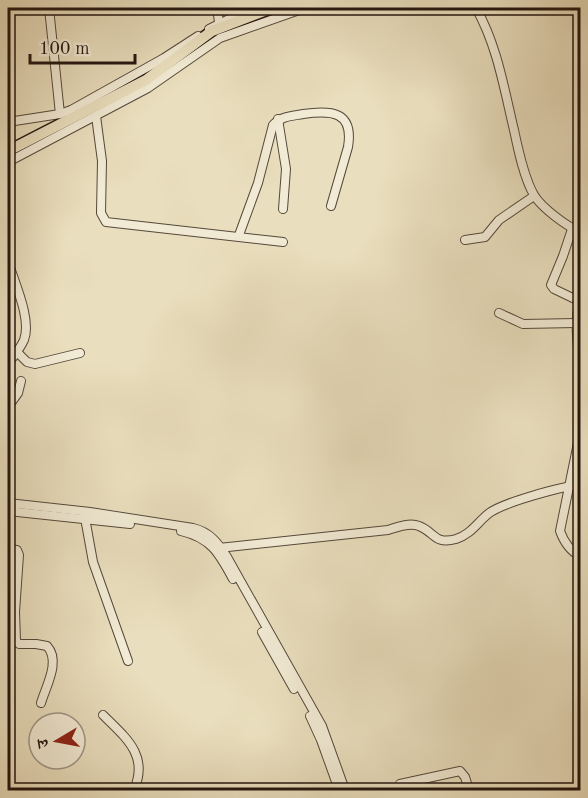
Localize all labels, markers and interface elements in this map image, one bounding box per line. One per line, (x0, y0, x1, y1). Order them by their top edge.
scale bar (30, 27, 135, 65)
text: 100 m (39, 40, 90, 58)
north arrow (27, 711, 87, 771)
text: उ (35, 736, 53, 750)

